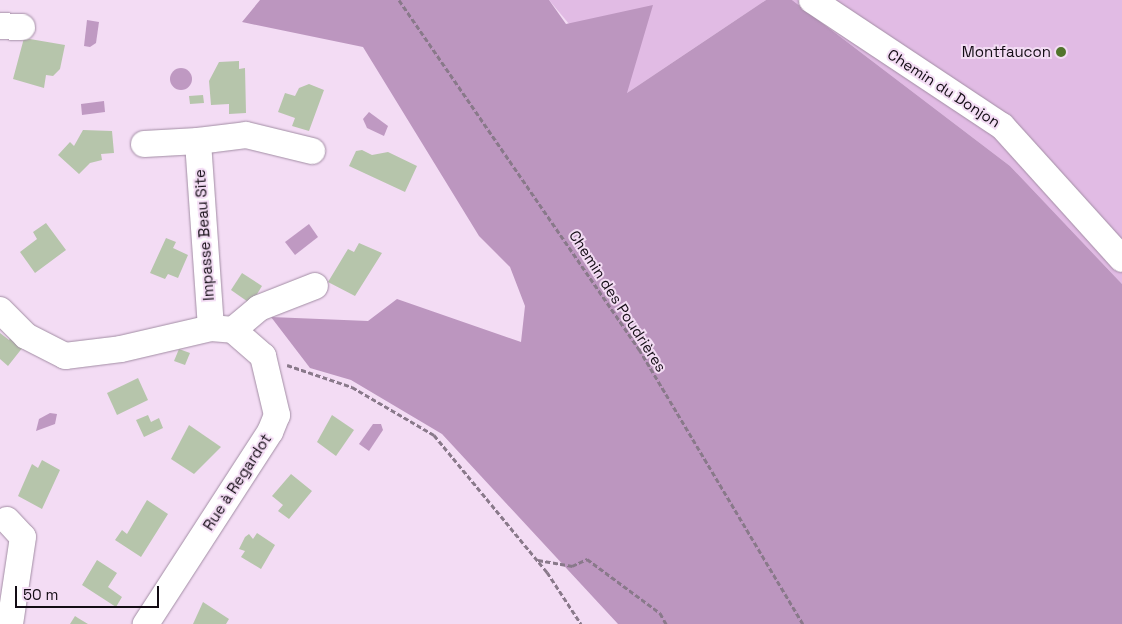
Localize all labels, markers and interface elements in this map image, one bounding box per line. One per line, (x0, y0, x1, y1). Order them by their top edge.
place label: Montfaucon (962, 43, 1051, 61)
street label: Chemin du Donjon (884, 45, 1004, 131)
marker: Montfaucon (1055, 46, 1067, 58)
street label: Impasse Beau Site (190, 169, 218, 301)
street label: Chemin des Poudrières (566, 227, 670, 375)
street label: Rue à Regardot (199, 430, 275, 534)
scale bar (18, 576, 161, 608)
text: 50 m (23, 585, 58, 604)

